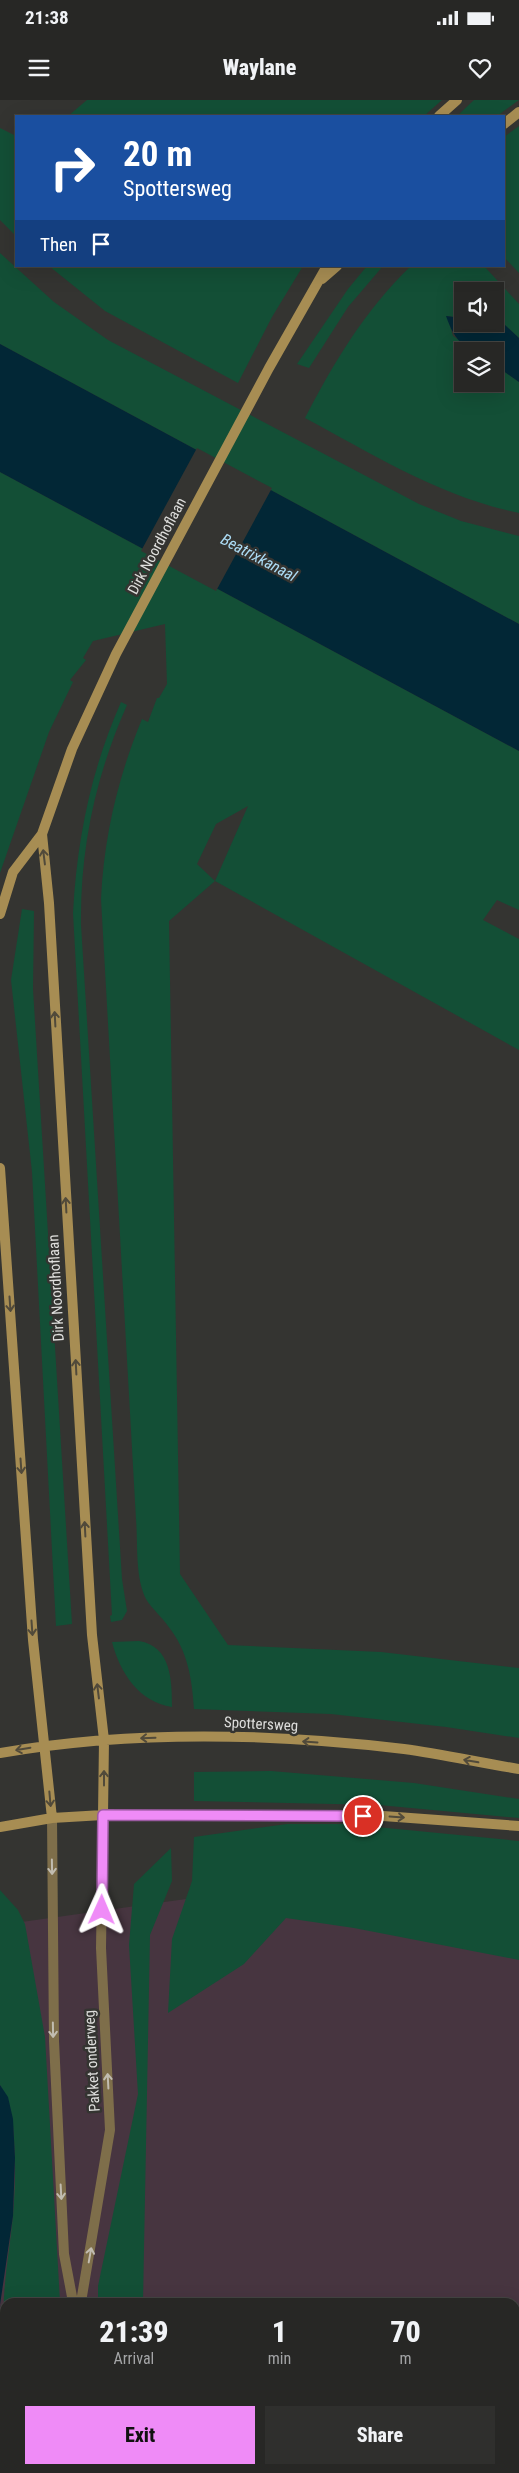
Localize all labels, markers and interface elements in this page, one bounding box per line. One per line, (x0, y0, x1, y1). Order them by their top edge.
text: 21:38 (25, 6, 69, 29)
icon: menu (25, 54, 53, 82)
icon: heart (466, 54, 494, 82)
text: Waylane (223, 55, 296, 80)
text: 20 m (123, 134, 192, 175)
icon: right (40, 135, 105, 200)
text: Spottersweg (123, 176, 232, 201)
icon: arrive (87, 230, 115, 258)
text: Then (40, 233, 77, 256)
map controls (454, 282, 504, 392)
button: sound (454, 282, 504, 332)
button: layers (454, 342, 504, 392)
street label: Dirk Noordhoflaan (124, 495, 190, 597)
water label: Beatrixkanaal (218, 530, 300, 586)
one-way arrow (39, 849, 49, 865)
one-way arrow (51, 1011, 60, 1027)
one-way arrow (62, 1197, 71, 1213)
street label: Dirk Noordhoflaan (44, 1234, 68, 1342)
one-way arrow (5, 1296, 14, 1312)
one-way arrow (71, 1360, 80, 1376)
one-way arrow (16, 1458, 26, 1474)
one-way arrow (81, 1522, 90, 1538)
one-way arrow (28, 1620, 37, 1636)
one-way arrow (93, 1684, 103, 1700)
street label: Spottersweg (223, 1713, 299, 1735)
one-way arrow (140, 1733, 156, 1743)
one-way arrow (302, 1737, 318, 1746)
one-way arrow (15, 1744, 31, 1754)
one-way arrow (463, 1755, 479, 1765)
one-way arrow (99, 1770, 109, 1786)
one-way arrow (45, 1791, 55, 1807)
pin (342, 1795, 384, 1837)
icon: arrive (349, 1802, 377, 1830)
one-way arrow (389, 1812, 405, 1822)
one-way arrow (47, 1858, 57, 1875)
position arrow (75, 1883, 127, 1935)
street label: Pakket onderweg (80, 2010, 104, 2112)
one-way arrow (49, 2021, 58, 2037)
one-way arrow (103, 2074, 112, 2090)
one-way arrow (56, 2184, 65, 2200)
one-way arrow (86, 2247, 96, 2263)
text: 21:39 (99, 2314, 169, 2349)
text: 1 (272, 2314, 287, 2349)
text: 70 (390, 2314, 421, 2349)
text: Arrival (114, 2349, 154, 2368)
text: min (268, 2349, 291, 2368)
text: m (400, 2349, 412, 2368)
button: Exit (25, 2406, 255, 2464)
button: Share (265, 2406, 495, 2464)

